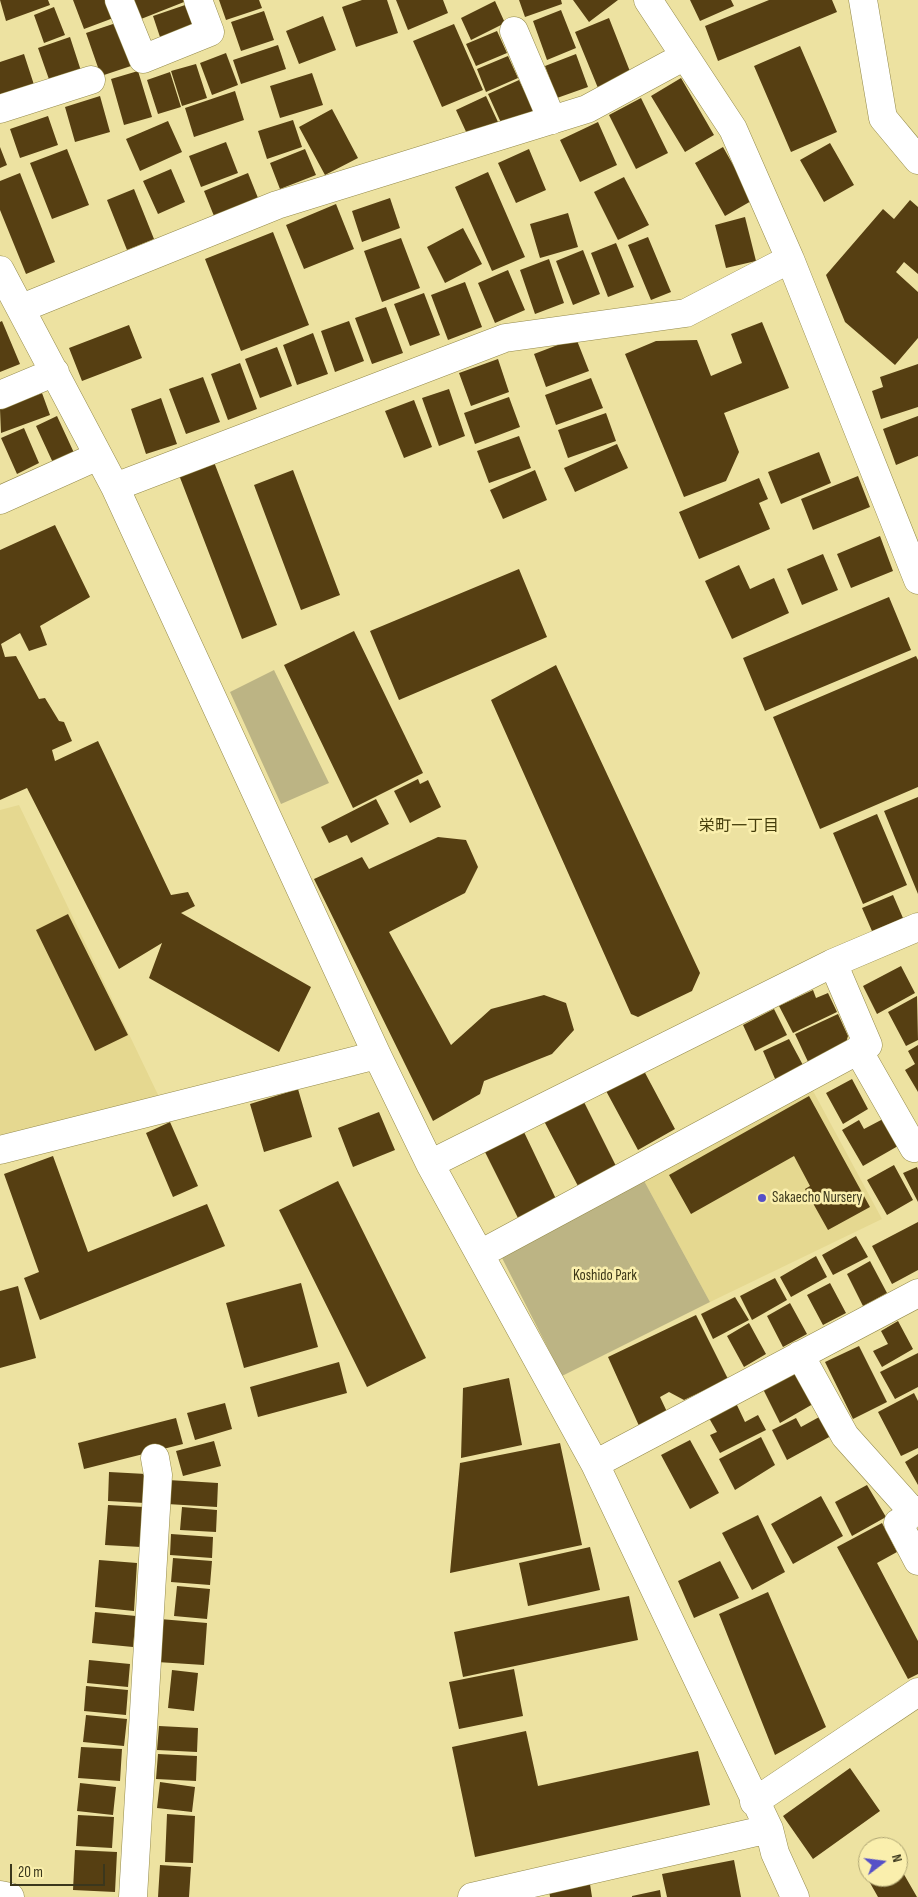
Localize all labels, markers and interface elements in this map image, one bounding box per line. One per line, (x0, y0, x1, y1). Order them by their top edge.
district label: 栄町一丁目 (699, 817, 779, 837)
place label: Sakaecho Nursery (772, 1189, 862, 1207)
marker: Sakaecho Nursery (756, 1192, 768, 1204)
park label: Koshido Park (573, 1267, 637, 1285)
north arrow (858, 1837, 908, 1887)
text: N (888, 1852, 906, 1864)
scale bar (12, 1854, 108, 1886)
text: 20 m (18, 1863, 43, 1882)

